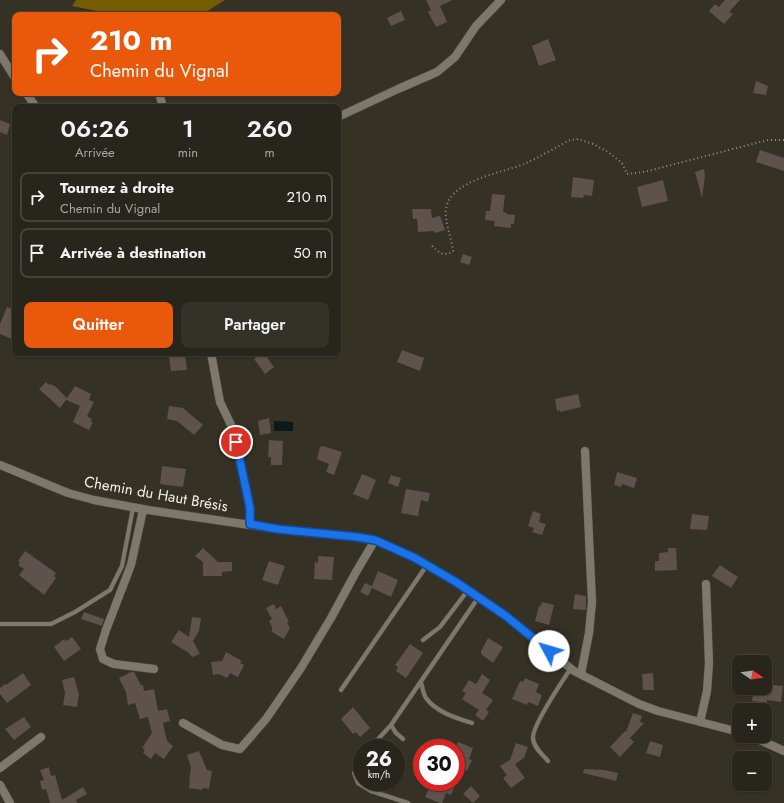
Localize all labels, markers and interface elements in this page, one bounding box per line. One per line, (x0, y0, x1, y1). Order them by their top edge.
text: 210 m (90, 20, 173, 61)
icon: right (24, 28, 76, 80)
text: Chemin du Vignal (90, 58, 229, 84)
text: 06:26 (60, 111, 129, 146)
text: 1 (182, 111, 194, 146)
text: 260 (247, 111, 293, 146)
text: Arrivée (75, 143, 115, 162)
text: min (178, 143, 198, 162)
text: m (265, 143, 275, 162)
text: Tournez à droite (60, 177, 174, 199)
icon: right (26, 186, 48, 208)
text: 210 m (287, 186, 327, 208)
text: Chemin du Vignal (60, 199, 160, 218)
icon: arrive (26, 242, 48, 264)
text: Arrivée à destination (60, 242, 206, 264)
text: 50 m (293, 242, 327, 264)
button: Quitter (24, 302, 173, 348)
button: Partager (181, 302, 329, 348)
pin (219, 425, 253, 459)
icon: arrive (225, 431, 247, 453)
street label: Chemin du Haut Brésis (82, 471, 230, 517)
position arrow (528, 630, 570, 672)
north arrow (732, 655, 772, 695)
map controls (732, 655, 772, 791)
button: + (732, 703, 772, 743)
speed limit sign: 30 (413, 739, 465, 791)
text: 26 (366, 745, 392, 774)
button: − (732, 751, 772, 791)
text: km/h (368, 767, 390, 782)

